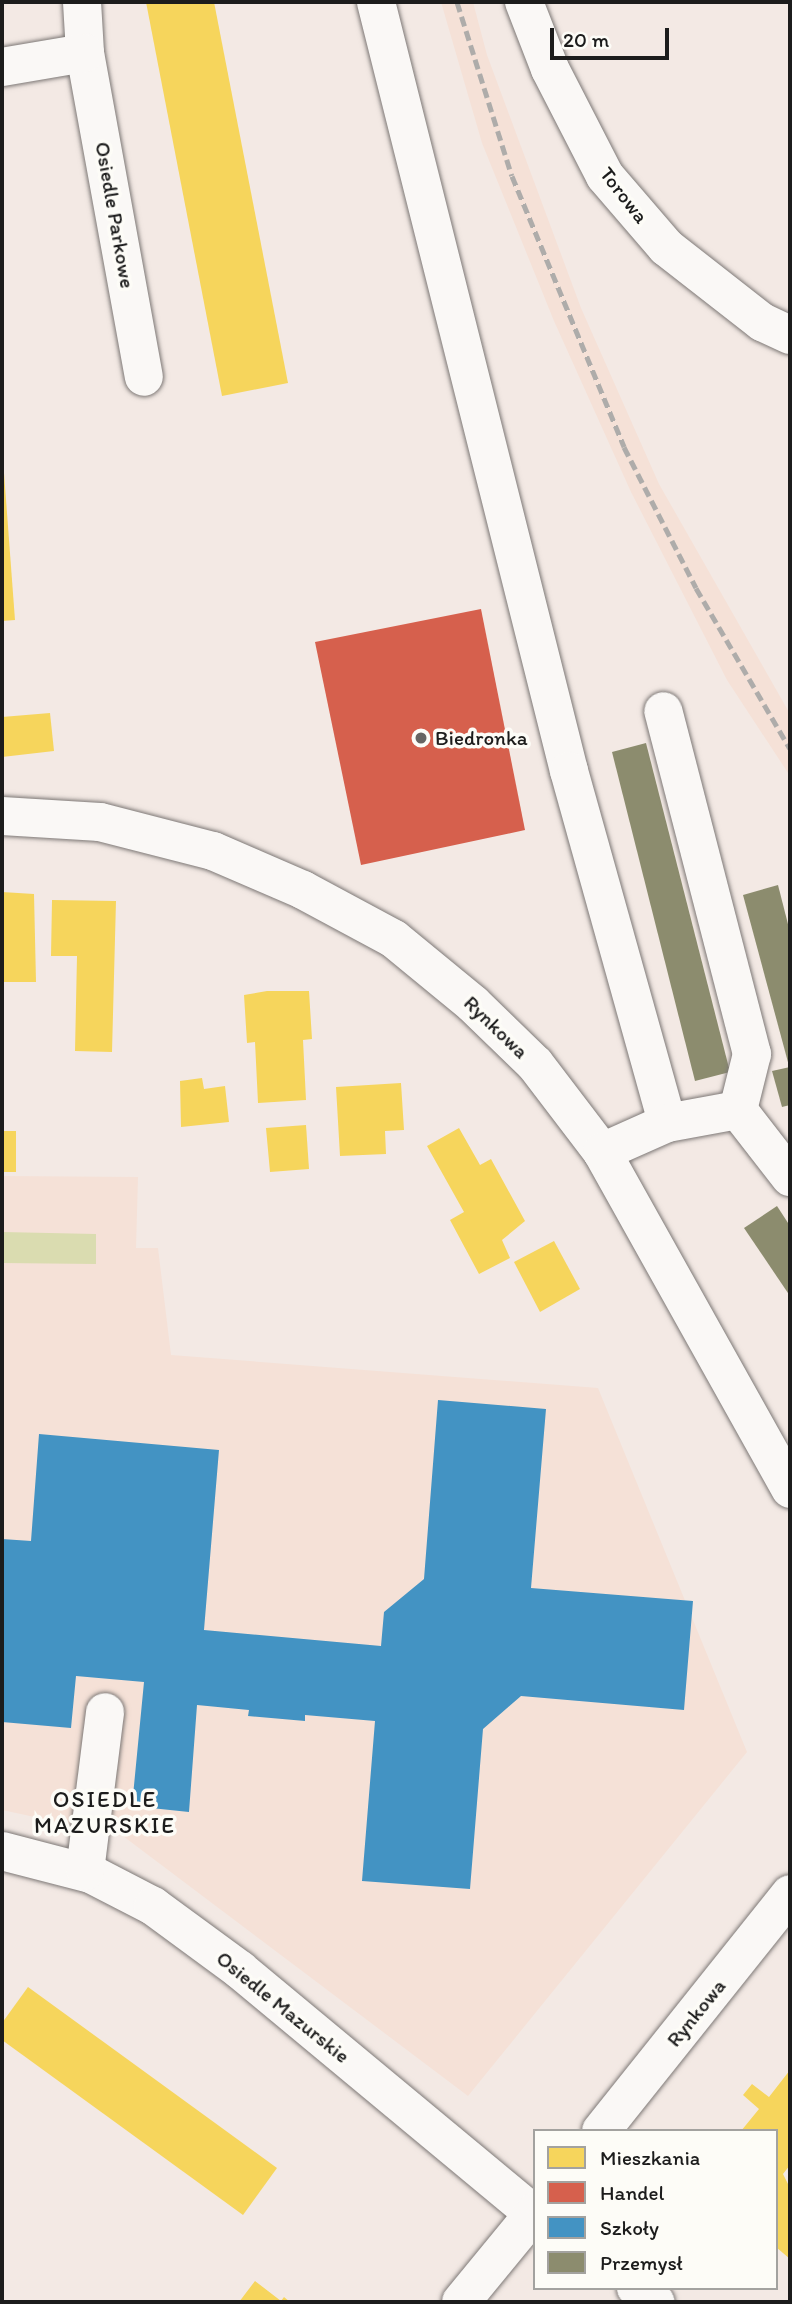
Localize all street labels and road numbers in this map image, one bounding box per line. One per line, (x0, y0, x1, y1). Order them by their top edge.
street label: Osiedle Parkowe (90, 140, 140, 290)
street label: Torowa (594, 162, 654, 228)
street label: Rynkowa (459, 990, 533, 1064)
street label: Osiedle Mazurskie (211, 1946, 355, 2068)
street label: Rynkowa (661, 1974, 731, 2052)

